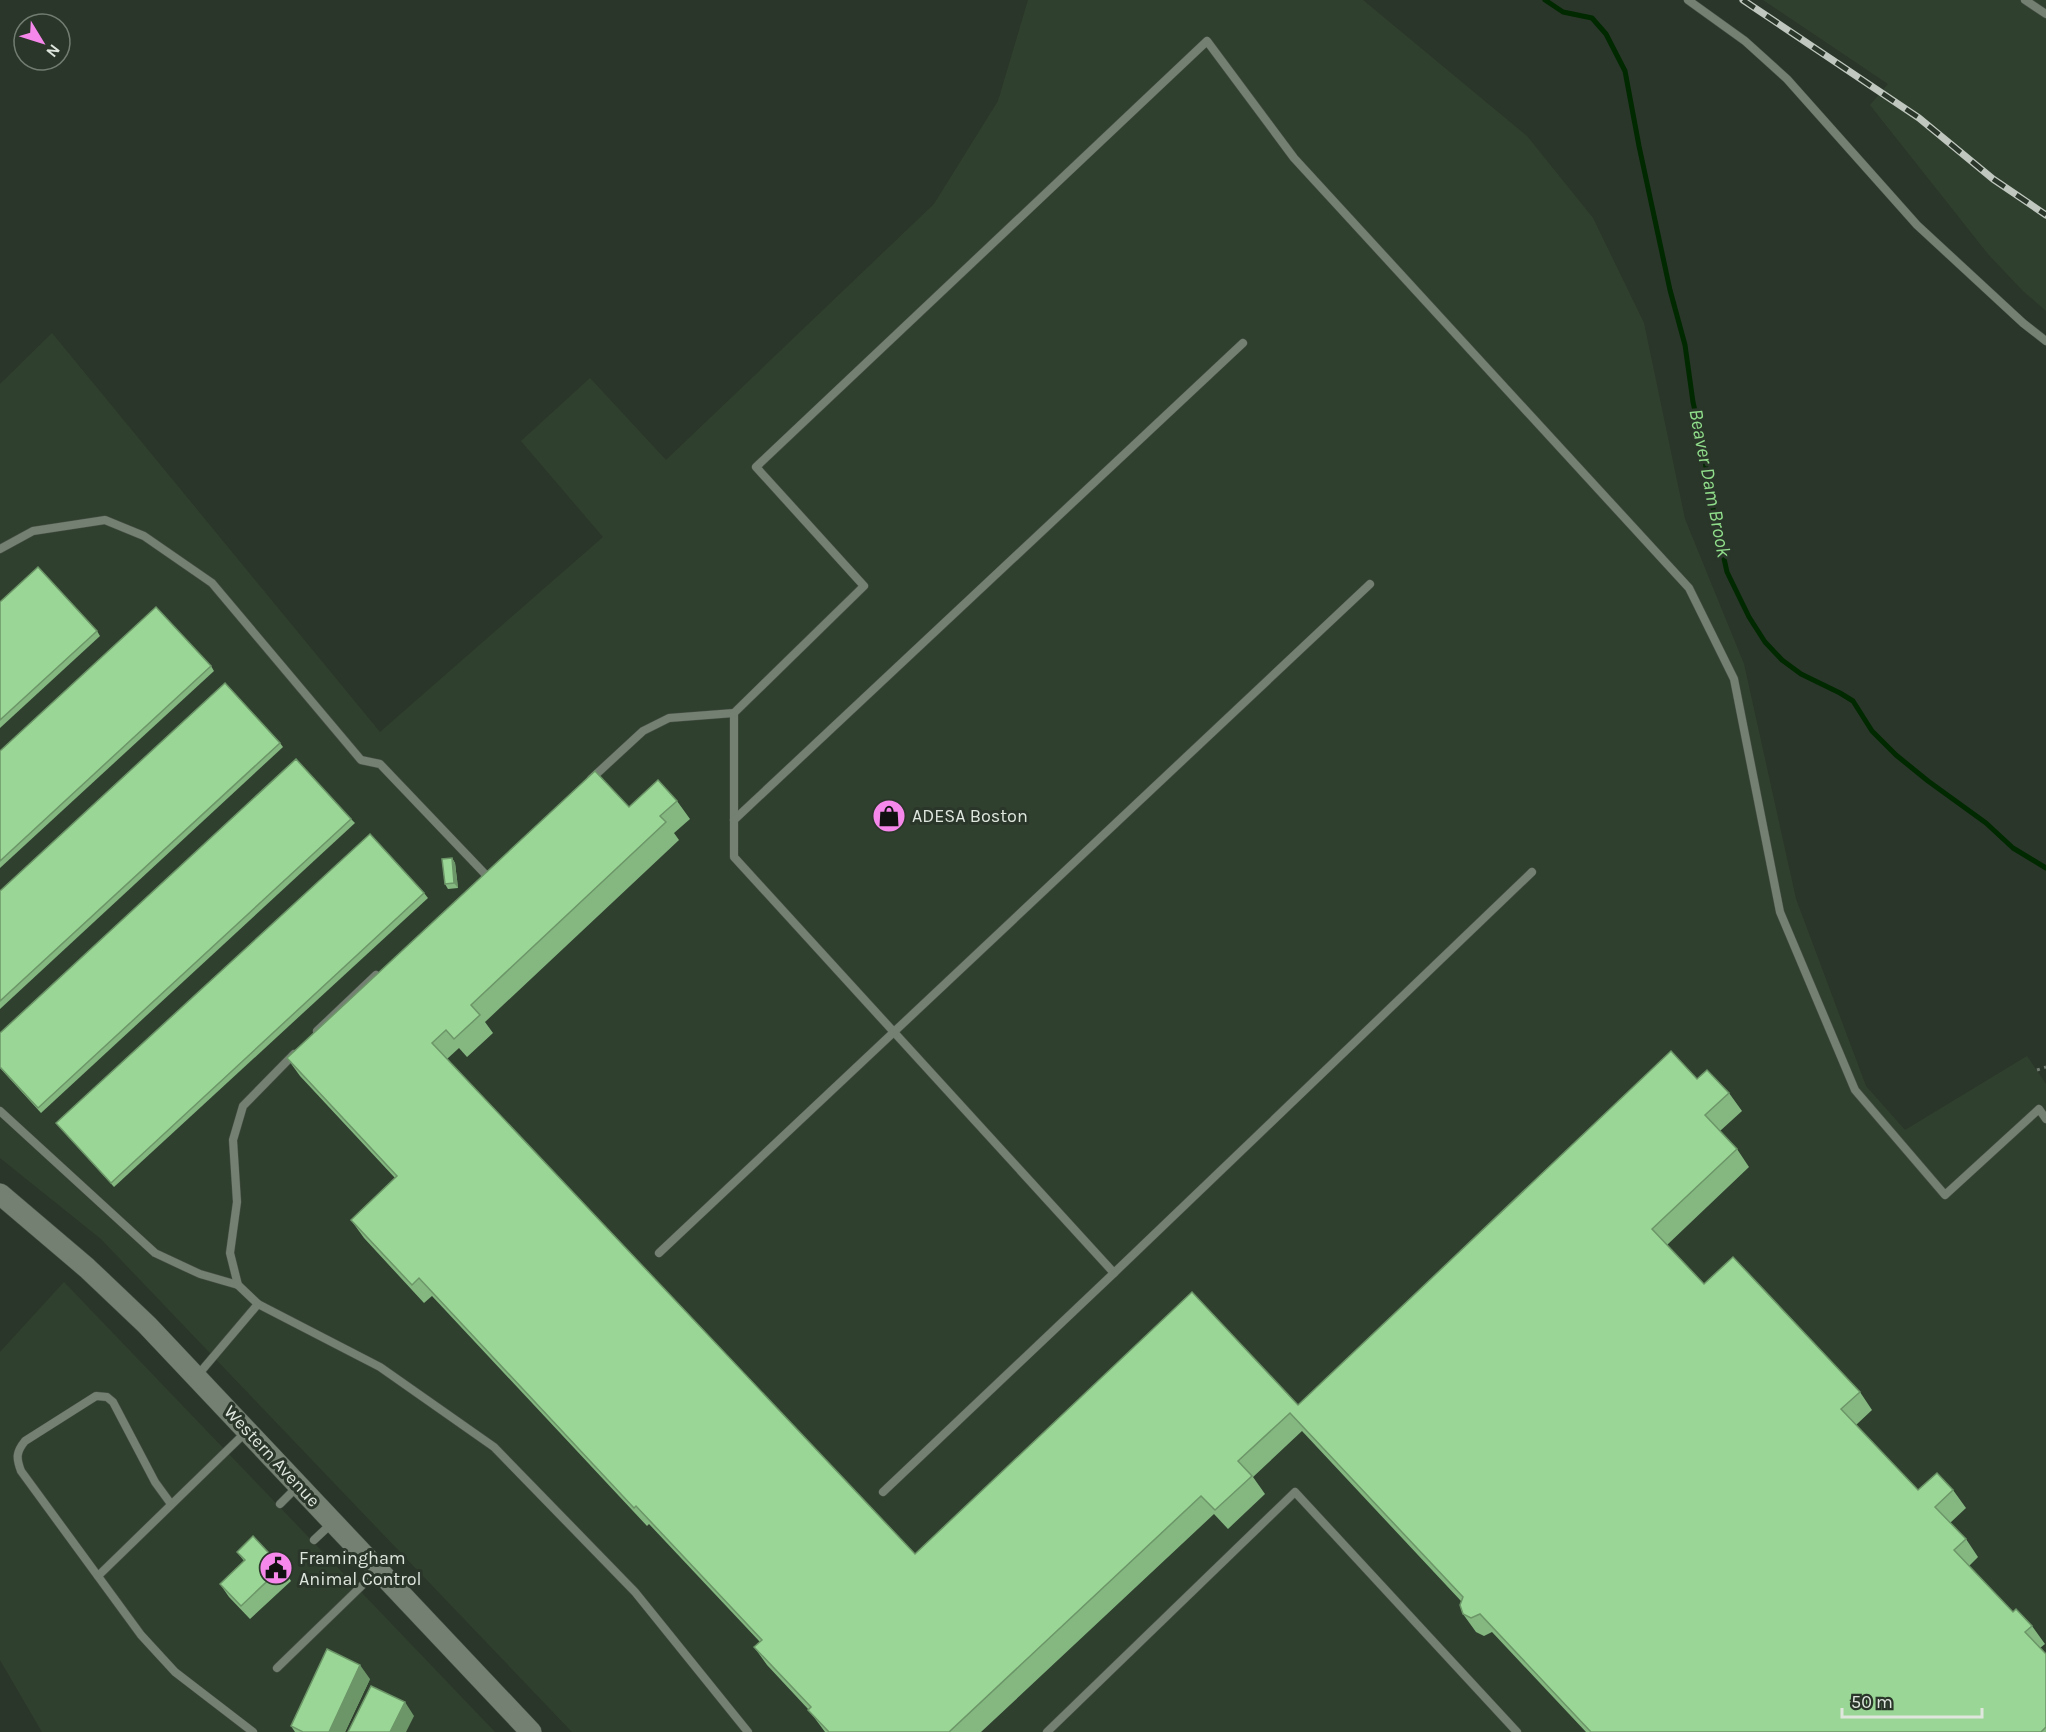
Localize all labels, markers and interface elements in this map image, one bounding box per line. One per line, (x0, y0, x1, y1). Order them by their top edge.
north arrow (12, 12, 72, 72)
text: N (42, 41, 64, 61)
water label: Beaver Dam Brook (1684, 407, 1736, 560)
shop icon: ADESA Boston (871, 798, 907, 834)
place label: ADESA Boston (912, 805, 1028, 827)
street label: Western Avenue (219, 1401, 325, 1511)
place label: Framingham Animal Control (299, 1547, 422, 1590)
public building icon: Framingham Animal Control (258, 1550, 294, 1586)
scale bar (1842, 1681, 1982, 1719)
text: 50 m (1851, 1691, 1893, 1713)

